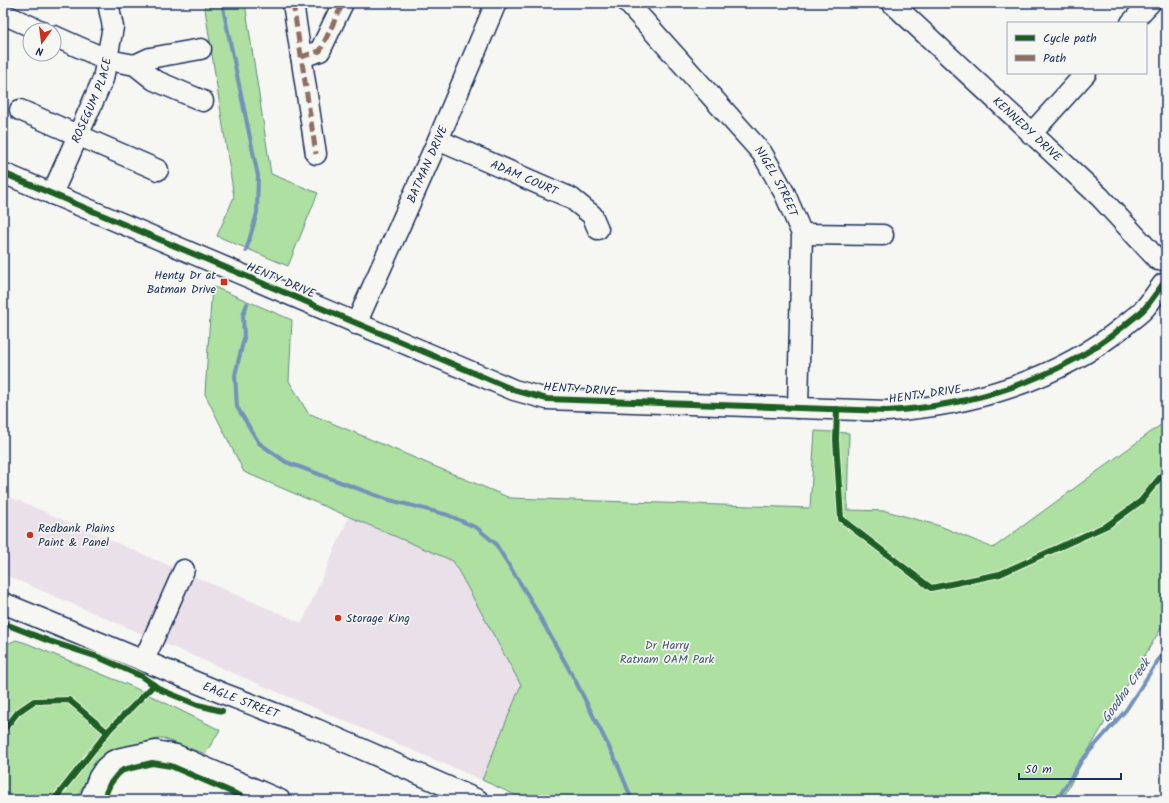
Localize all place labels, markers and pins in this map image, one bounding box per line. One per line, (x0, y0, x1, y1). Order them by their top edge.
place label: Henty Dr at Batman Drive (147, 266, 217, 299)
marker: Henty Dr at Batman Drive (219, 277, 229, 287)
place label: Redbank Plains Paint & Panel (38, 519, 115, 552)
marker: Redbank Plains Paint & Panel (25, 530, 35, 540)
place label: Storage King (346, 609, 410, 628)
marker: Storage King (333, 613, 343, 623)

